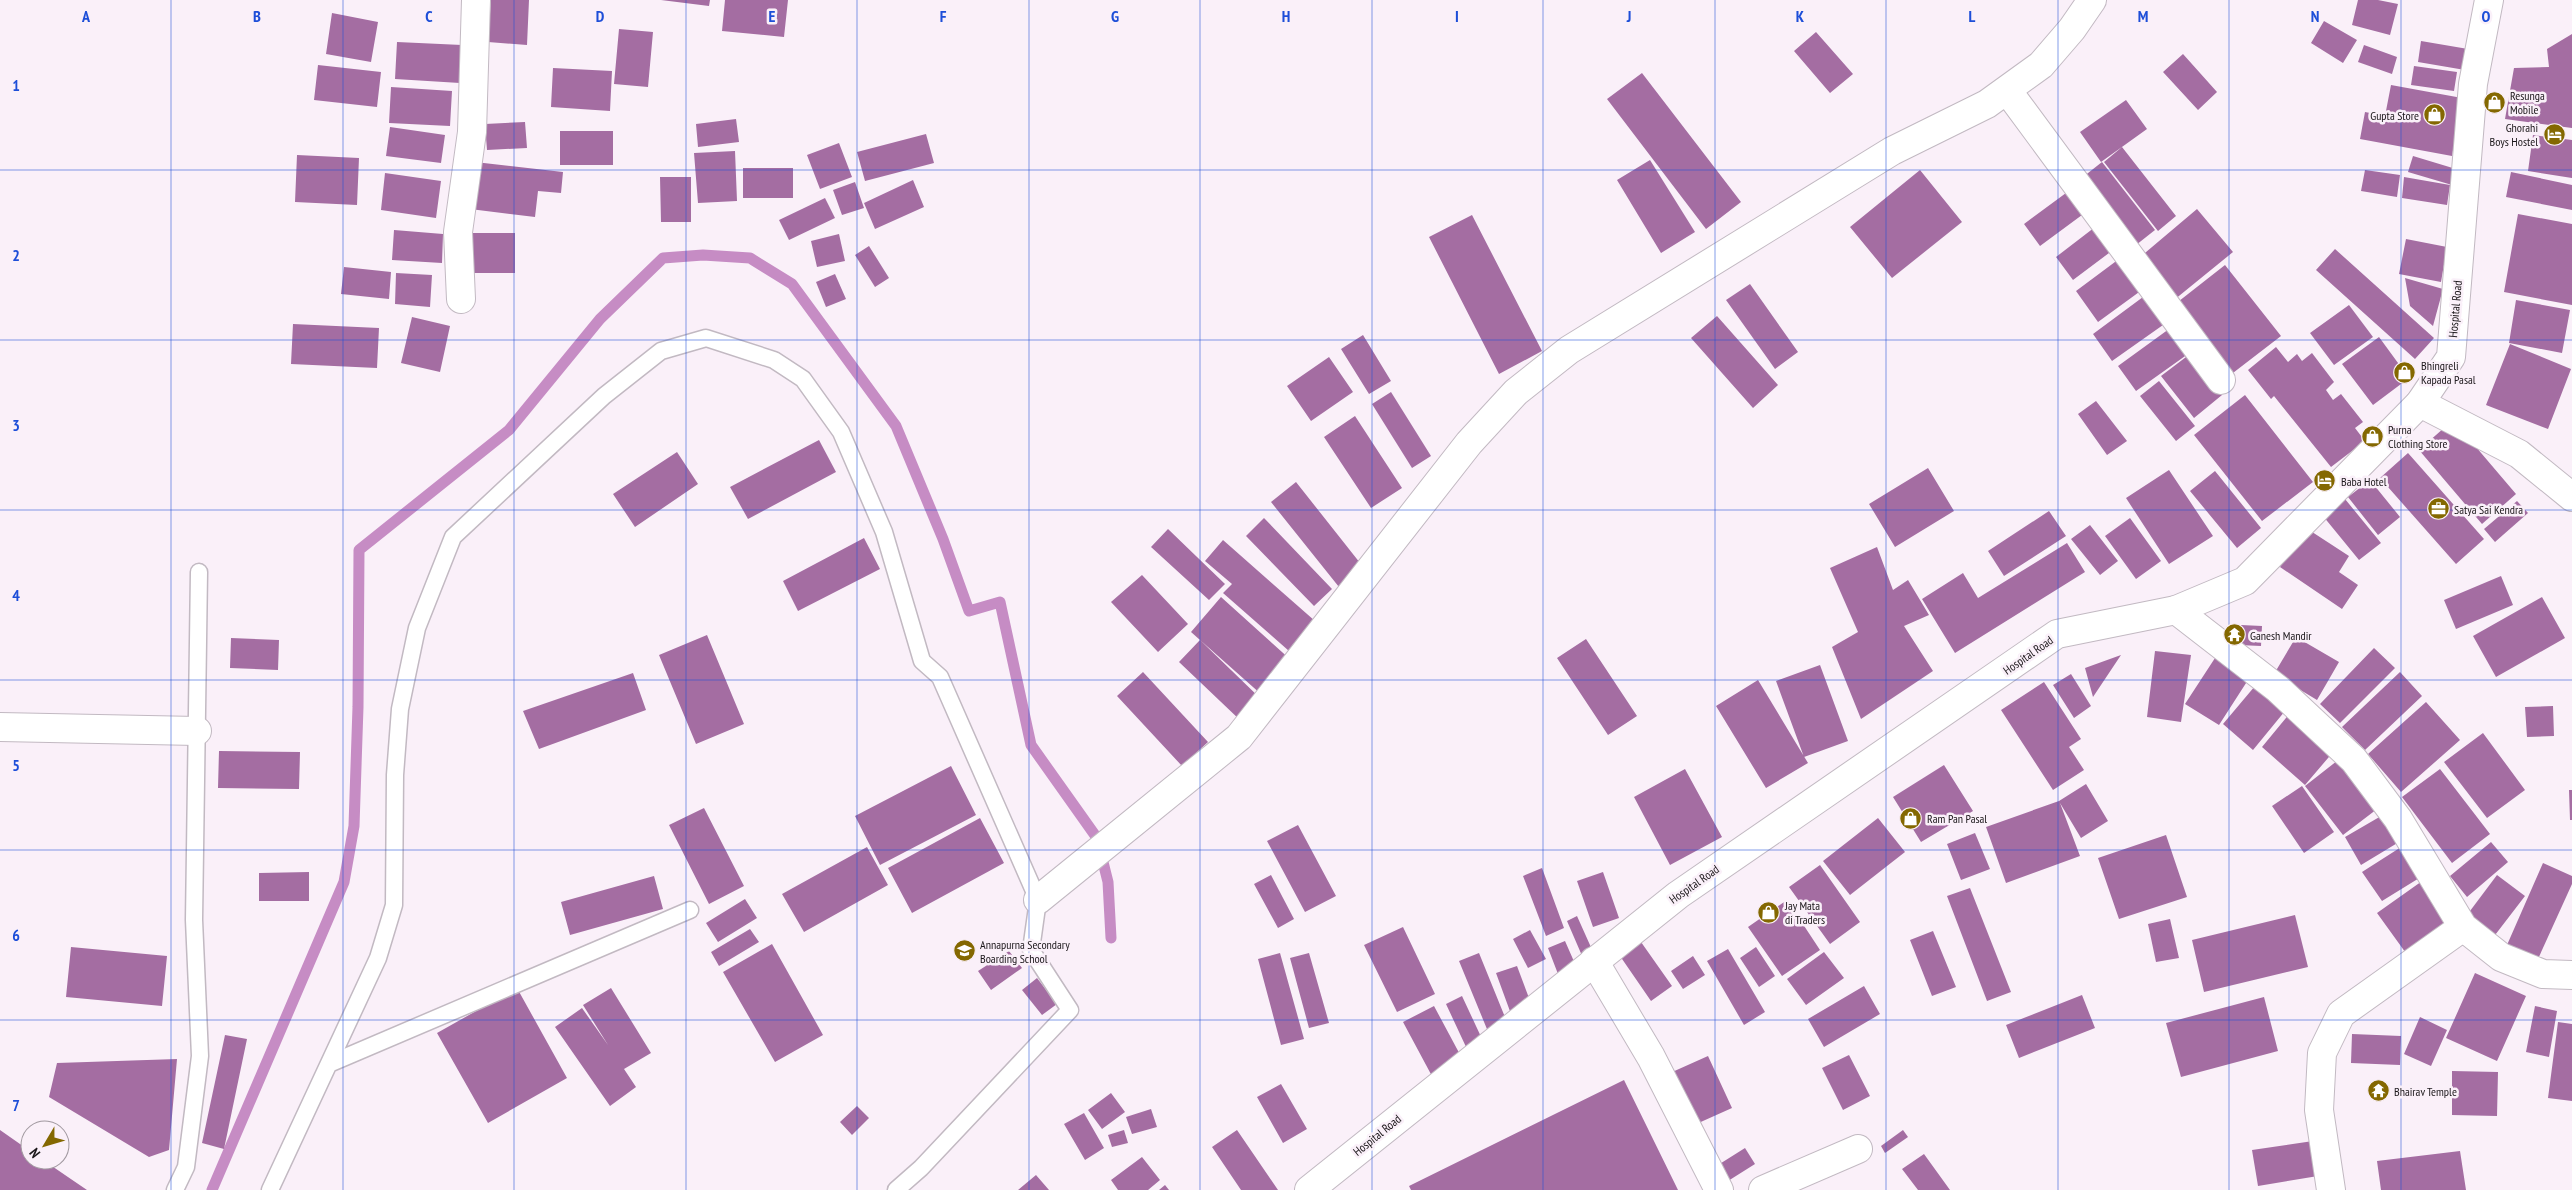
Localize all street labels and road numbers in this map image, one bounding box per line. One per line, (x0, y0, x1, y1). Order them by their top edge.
street label: Hospital Road (2445, 280, 2465, 338)
street label: Hospital Road (2000, 632, 2056, 678)
street label: Hospital Road (1666, 861, 1722, 907)
street label: Hospital Road (1350, 1111, 1404, 1159)

